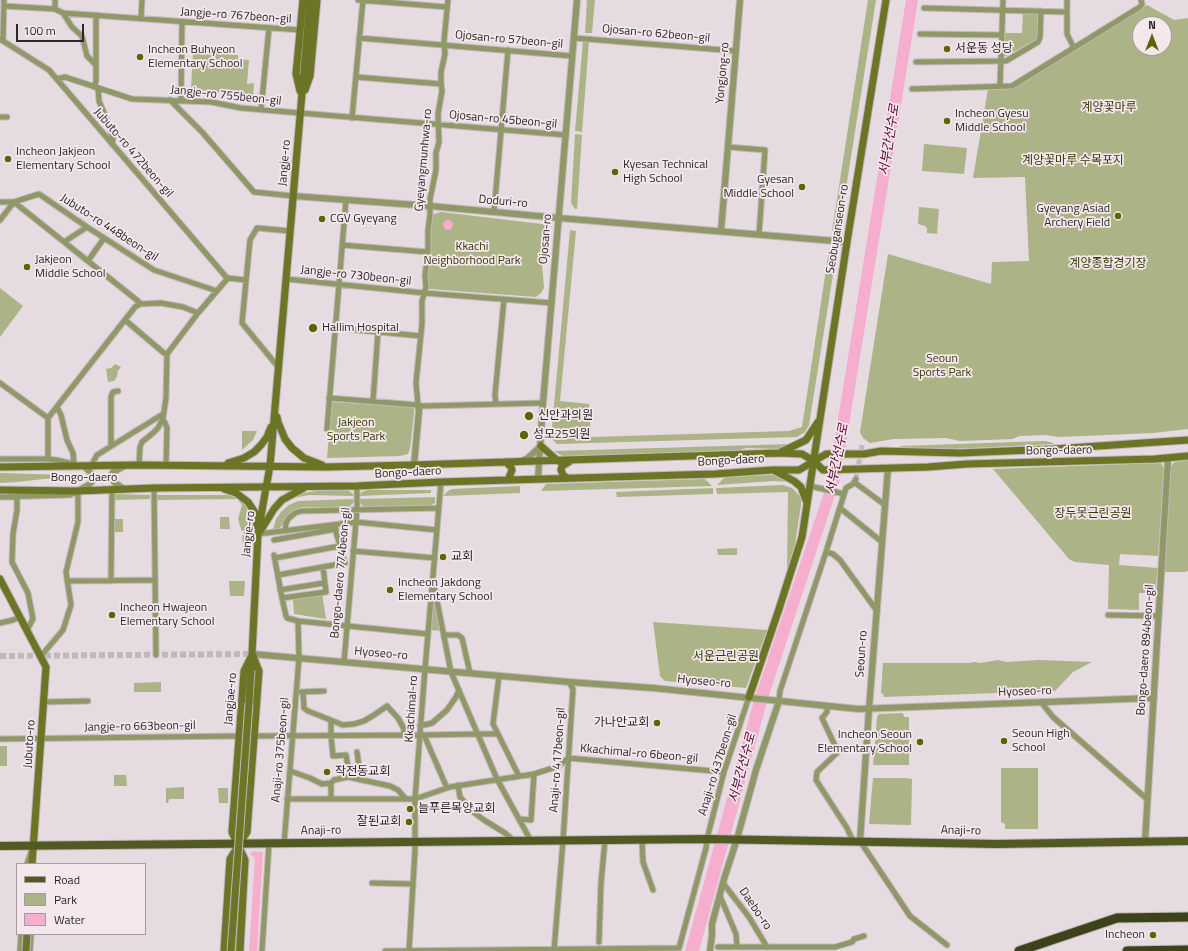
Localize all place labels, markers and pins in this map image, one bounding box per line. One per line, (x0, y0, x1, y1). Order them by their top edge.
place label: 서운동 성당 (955, 42, 1013, 56)
place label: Incheon Buhyeon Elementary School (148, 43, 242, 71)
marker: 서운동 성당 (942, 44, 952, 54)
marker: Incheon Buhyeon Elementary School (135, 52, 145, 62)
place label: Incheon Gyesu Middle School (955, 107, 1029, 135)
marker: Incheon Gyesu Middle School (942, 116, 952, 126)
place label: Incheon Jakjeon Elementary School (16, 145, 110, 173)
marker: Incheon Jakjeon Elementary School (3, 154, 13, 164)
place label: Kyesan Technical High School (623, 158, 708, 186)
marker: Kyesan Technical High School (610, 167, 620, 177)
place label: Gyesan Middle School (724, 173, 794, 201)
marker: Gyesan Middle School (797, 182, 807, 192)
place label: Gyeyang Asiad Archery Field (1036, 202, 1110, 230)
marker: Gyeyang Asiad Archery Field (1113, 211, 1123, 221)
place label: CGV Gyeyang (330, 212, 397, 226)
marker: CGV Gyeyang (317, 214, 327, 224)
place label: Jakjeon Middle School (35, 253, 105, 281)
marker: Jakjeon Middle School (22, 262, 32, 272)
place label: Hallim Hospital (322, 321, 399, 335)
marker: Hallim Hospital (307, 322, 319, 334)
place label: 신안과의원 (538, 409, 593, 423)
marker: 신안과의원 (523, 410, 535, 422)
place label: 성모25의원 (533, 428, 591, 442)
marker: 성모25의원 (518, 429, 530, 441)
place label: 교회 (451, 550, 473, 564)
marker: 교회 (438, 552, 448, 562)
place label: Incheon Jakdong Elementary School (398, 576, 492, 604)
marker: Incheon Jakdong Elementary School (385, 585, 395, 595)
place label: Incheon Hwajeon Elementary School (120, 601, 214, 629)
marker: Incheon Hwajeon Elementary School (107, 610, 117, 620)
place label: 가나안교회 (594, 716, 649, 730)
marker: 가나안교회 (652, 718, 662, 728)
place label: Seoun High School (1012, 727, 1070, 755)
place label: Incheon Seoun Elementary School (818, 728, 912, 756)
marker: Seoun High School (999, 736, 1009, 746)
marker: Incheon Seoun Elementary School (915, 737, 925, 747)
place label: 작전동교회 (335, 765, 390, 779)
marker: 작전동교회 (322, 767, 332, 777)
place label: 늘푸른목양교회 (418, 802, 495, 816)
marker: 늘푸른목양교회 (405, 804, 415, 814)
place label: 잘된교회 (357, 815, 401, 829)
marker: 잘된교회 (404, 817, 414, 827)
place label: Incheon (1105, 928, 1145, 942)
marker: Incheon (1148, 930, 1158, 940)

